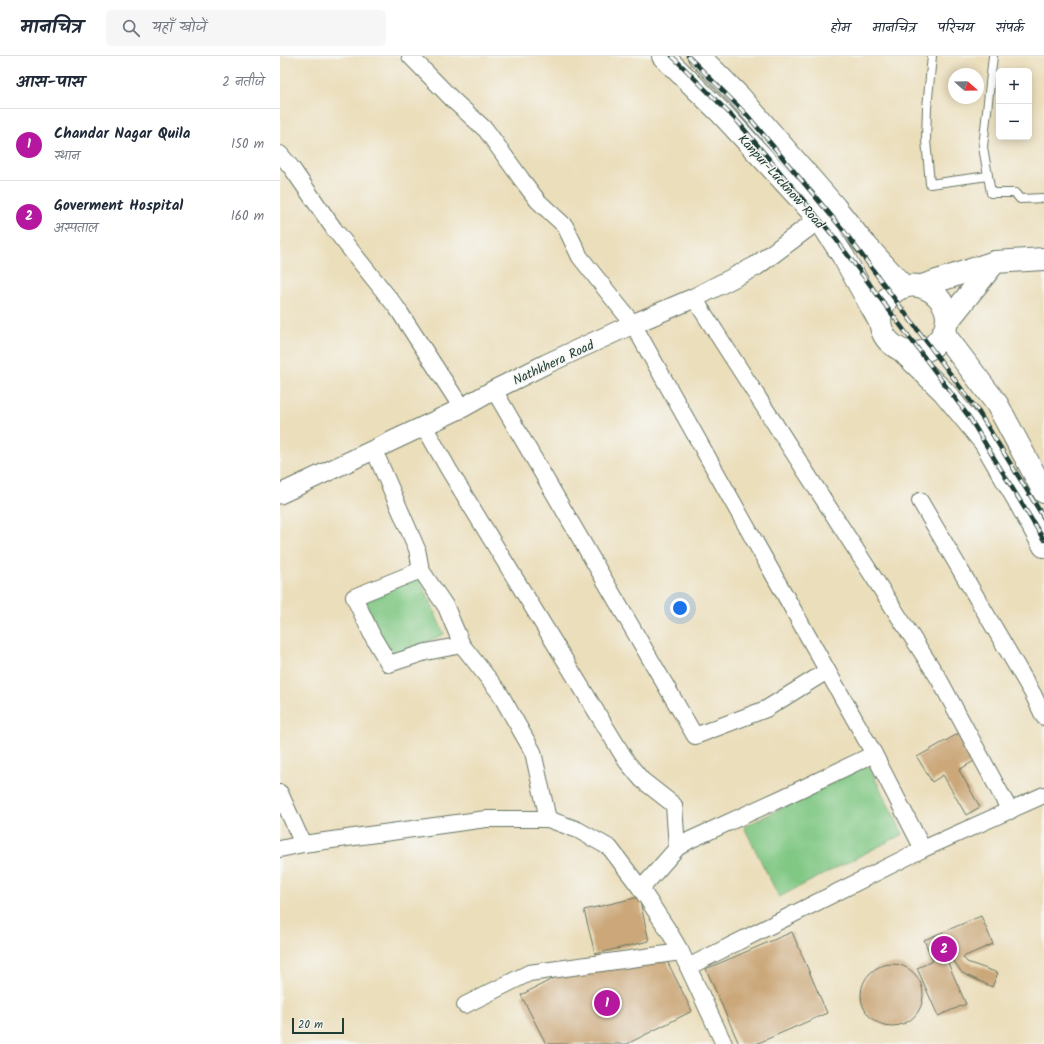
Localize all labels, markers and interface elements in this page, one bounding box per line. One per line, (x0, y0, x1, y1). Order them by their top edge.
search box (106, 10, 386, 46)
text: मानचित्र (20, 13, 82, 43)
text: यहाँ खोजें (152, 16, 206, 40)
icon: search (120, 17, 142, 39)
text: होम (831, 17, 850, 39)
text: मानचित्र (872, 17, 916, 39)
text: परिचय (938, 17, 974, 39)
text: संपर्क (996, 17, 1024, 39)
north arrow (948, 68, 984, 104)
map controls (996, 68, 1032, 140)
button: + (996, 68, 1032, 104)
text: आस-पास (16, 69, 84, 96)
text: 2 नतीजे (222, 72, 264, 93)
button: − (996, 104, 1032, 140)
text: Chandar Nagar Quila (54, 122, 191, 146)
street label: Kanpur-Lucknow Road (732, 130, 830, 235)
text: 1 (27, 134, 31, 155)
text: 150 m (231, 134, 264, 155)
text: स्थान (54, 146, 79, 167)
text: Goverment Hospital (54, 194, 183, 218)
text: 2 (25, 206, 33, 227)
text: 160 m (231, 206, 264, 227)
text: अस्पताल (54, 218, 98, 239)
street label: Nathkhera Road (510, 335, 598, 391)
your location (670, 598, 690, 618)
pin: 2 (931, 934, 957, 964)
pin: 1 (594, 988, 620, 1018)
scale bar (292, 1016, 344, 1035)
text: 20 m (298, 1016, 323, 1034)

